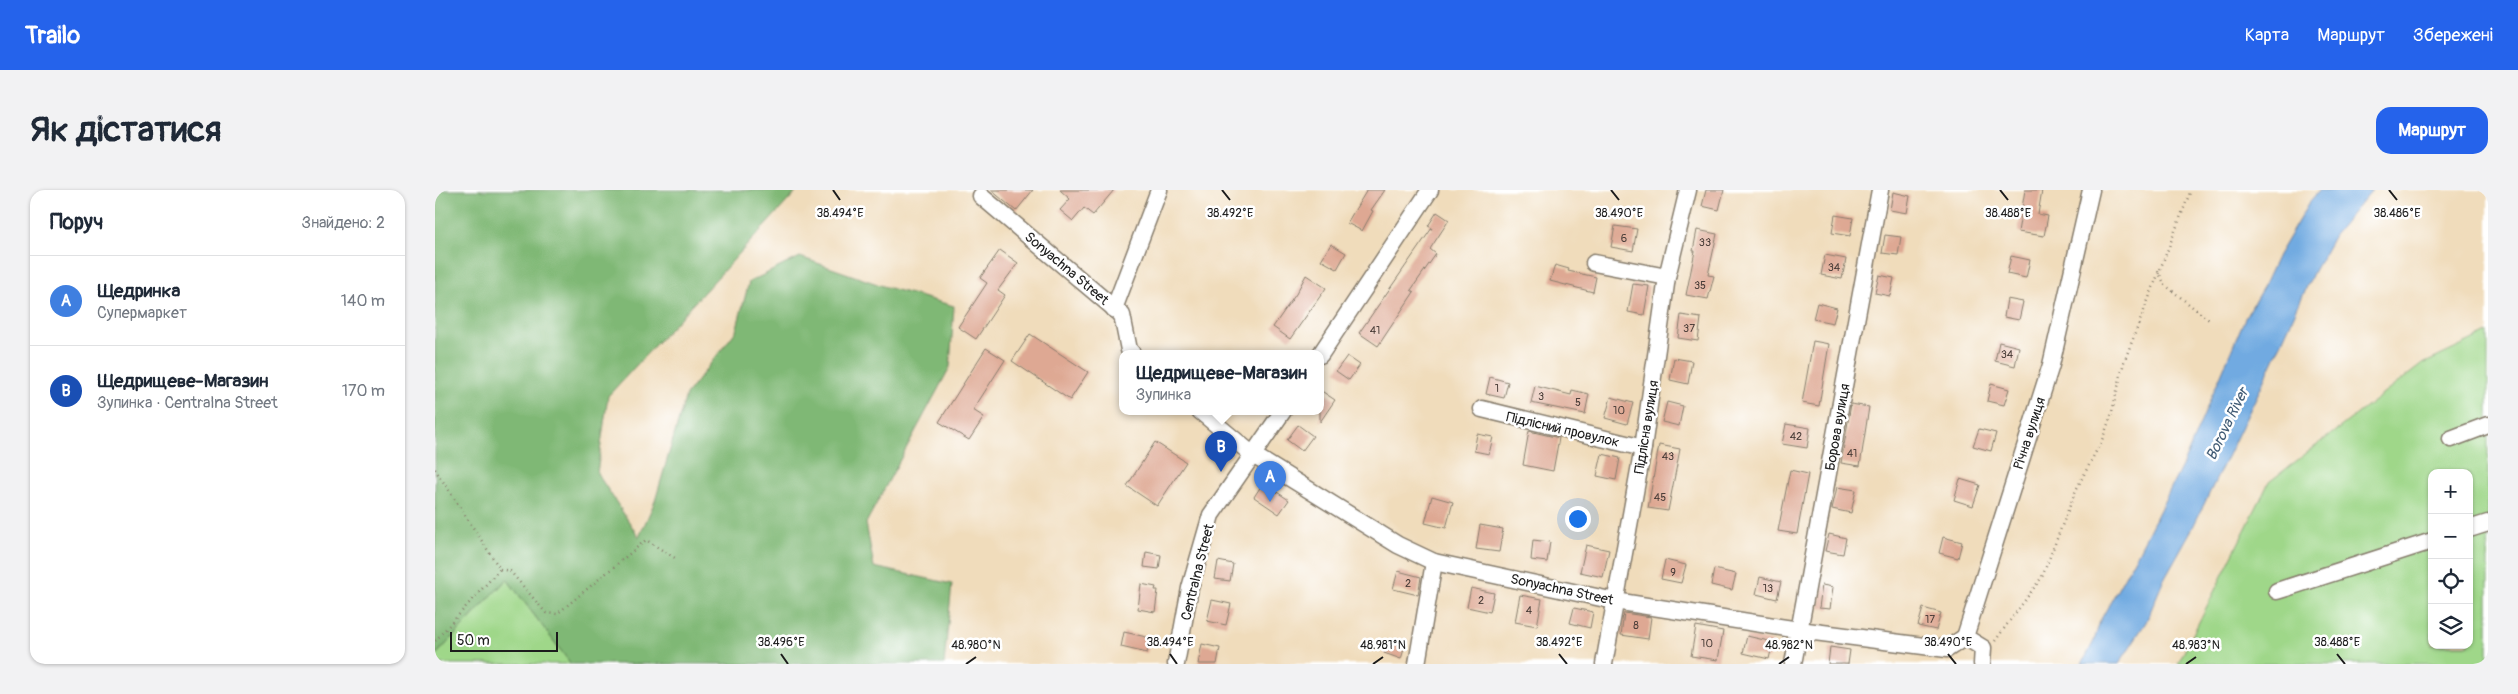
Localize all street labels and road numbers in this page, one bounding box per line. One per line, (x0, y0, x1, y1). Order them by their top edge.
street label: Sonyachna Street (1021, 228, 1113, 309)
street label: Підлісна вулиця (1631, 379, 1662, 475)
street label: Борова вулиця (1821, 382, 1854, 472)
street label: Річна вулиця (2010, 395, 2049, 471)
street label: Підлісний провулок (1505, 408, 1621, 451)
street label: Centralna Street (1177, 522, 1218, 622)
street label: Sonyachna Street (1509, 570, 1615, 609)

